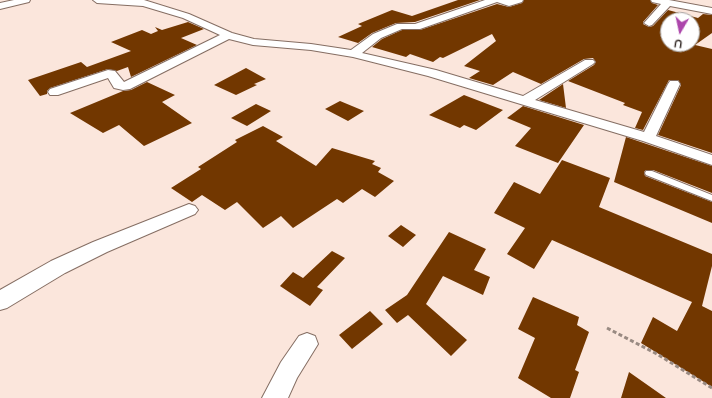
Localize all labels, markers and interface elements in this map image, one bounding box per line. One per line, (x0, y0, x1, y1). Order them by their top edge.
north arrow (660, 12, 700, 52)
text: U (673, 36, 683, 50)

